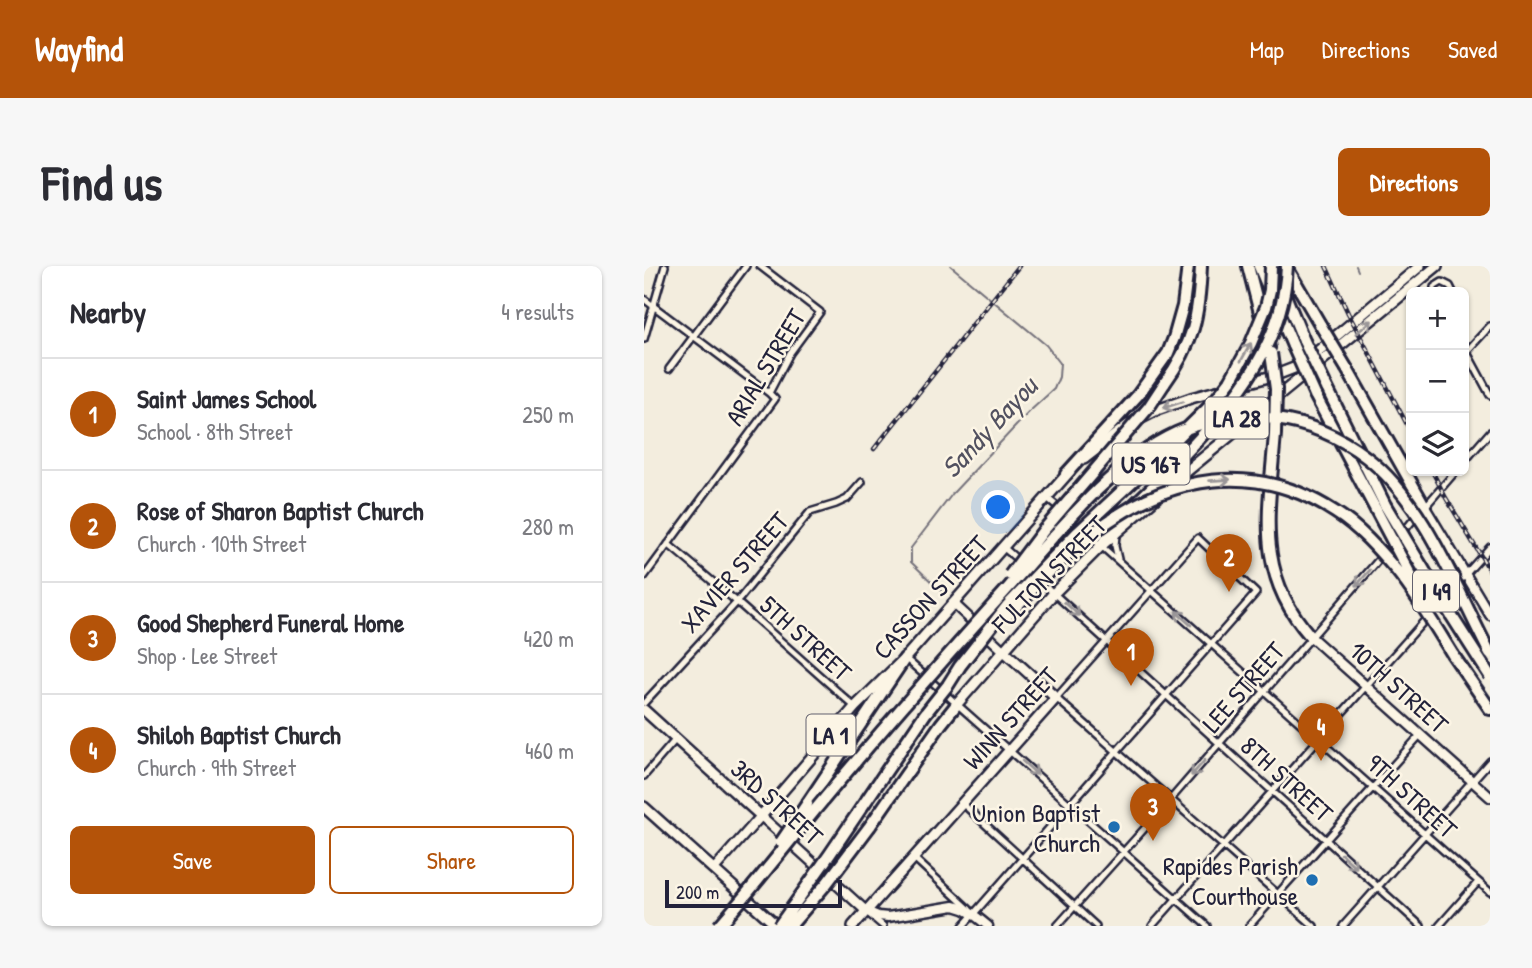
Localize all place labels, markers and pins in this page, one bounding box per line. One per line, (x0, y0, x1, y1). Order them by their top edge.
pin: 2 (1206, 534, 1252, 592)
pin: 1 (1108, 628, 1154, 686)
pin: 4 (1298, 703, 1344, 761)
pin: 3 (1130, 783, 1176, 841)
place label: Union Baptist Church (972, 795, 1101, 860)
marker: Union Baptist Church (1106, 819, 1122, 835)
place label: Rapides Parish Courthouse (1163, 848, 1298, 913)
marker: Rapides Parish Courthouse (1304, 872, 1320, 888)

